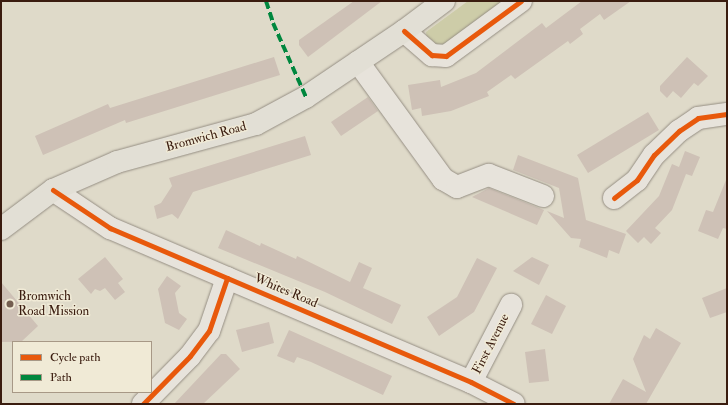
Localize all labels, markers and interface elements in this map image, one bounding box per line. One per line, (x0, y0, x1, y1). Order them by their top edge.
street label: Bromwich Road (164, 119, 248, 155)
street label: Whites Road (252, 271, 320, 311)
place label: Bromwich Road Mission (18, 289, 89, 320)
marker: Bromwich Road Mission (5, 299, 15, 309)
street label: First Avenue (469, 311, 513, 377)
legend (12, 341, 152, 393)
text: Cycle path (50, 350, 100, 365)
text: Path (50, 370, 72, 385)

